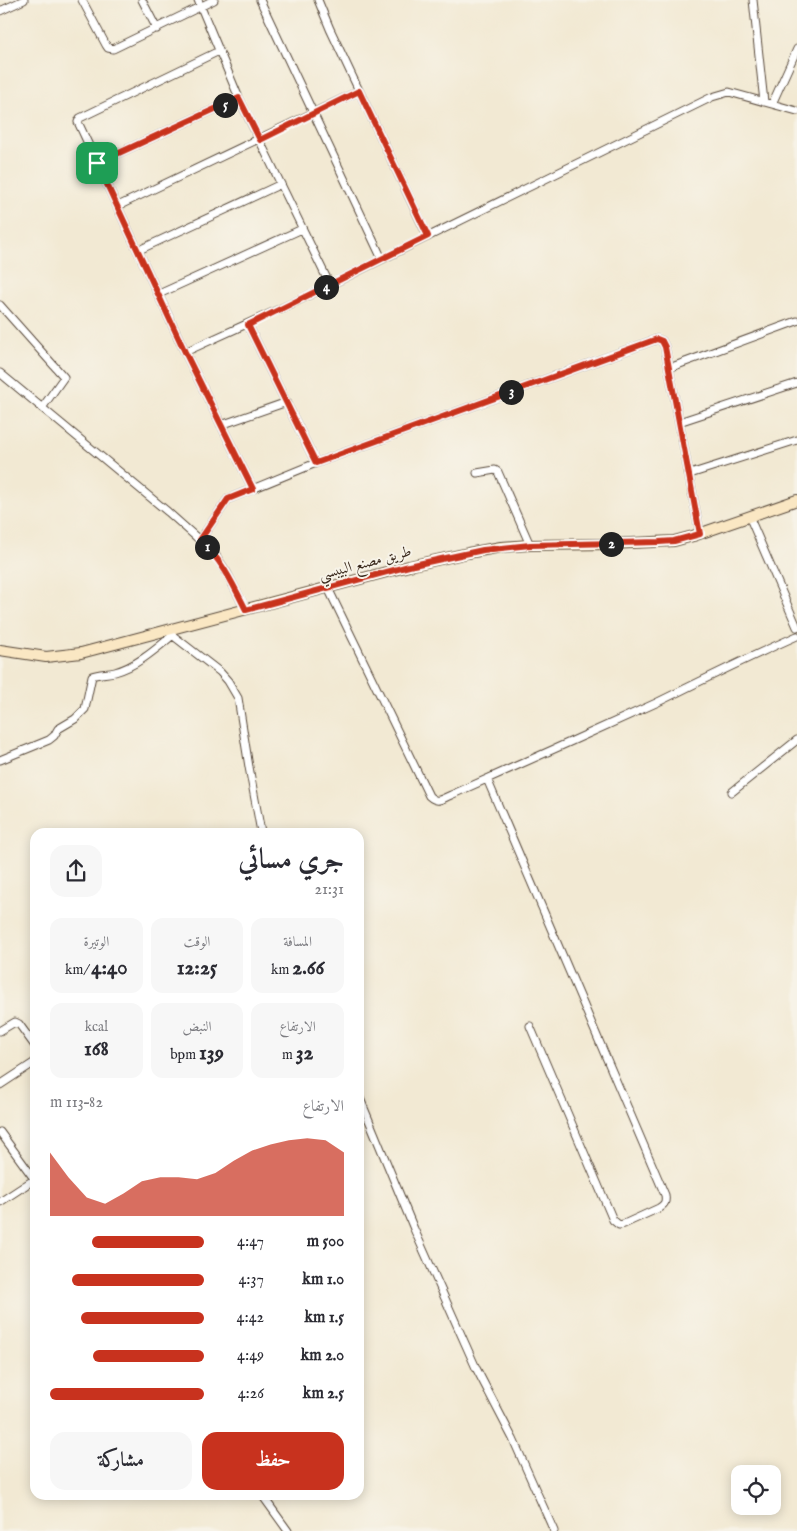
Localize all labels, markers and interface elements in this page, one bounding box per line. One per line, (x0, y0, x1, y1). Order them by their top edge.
pin: 5 (212, 92, 238, 118)
text: 5 (223, 96, 228, 114)
pin (76, 142, 118, 184)
icon: arrive (83, 149, 111, 177)
pin: 4 (314, 274, 338, 300)
text: 4 (323, 278, 330, 296)
pin: 3 (498, 380, 524, 404)
text: 3 (509, 383, 514, 401)
pin: 2 (598, 532, 624, 556)
pin: 1 (194, 534, 220, 560)
text: 2 (608, 535, 615, 553)
text: 1 (205, 538, 210, 556)
street label: طريق مصنع البيبسي (317, 542, 414, 588)
text: جري مسائي (238, 843, 344, 878)
button: share (50, 845, 102, 897)
text: 21:31 (314, 880, 344, 900)
text: الوتيرة (83, 933, 109, 951)
text: الوقت (184, 933, 210, 951)
text: المسافة (283, 933, 312, 951)
text: 4:40 (91, 955, 128, 982)
text: 12:25 (177, 955, 217, 982)
text: 2.66 (292, 955, 324, 982)
text: /km (65, 961, 91, 979)
text: km (271, 961, 292, 979)
text: kcal (85, 1018, 108, 1036)
text: النبض (183, 1018, 211, 1036)
text: الارتفاع (280, 1018, 316, 1036)
text: 168 (84, 1036, 109, 1063)
text: 139 (199, 1040, 224, 1067)
text: 32 (296, 1040, 313, 1067)
text: bpm (170, 1046, 199, 1064)
text: m (282, 1046, 296, 1064)
text: 82–113 m (50, 1093, 103, 1113)
text: الارتفاع (302, 1097, 344, 1117)
text: 4:47 (237, 1232, 264, 1252)
text: 500 m (307, 1232, 344, 1252)
text: 4:37 (238, 1270, 264, 1290)
text: 1.0 km (302, 1270, 344, 1290)
text: 4:42 (237, 1308, 264, 1328)
text: 1.5 km (304, 1308, 344, 1328)
text: 4:49 (237, 1346, 264, 1366)
text: 2.0 km (301, 1346, 344, 1366)
text: 4:26 (238, 1384, 264, 1404)
text: 2.5 km (303, 1384, 344, 1404)
button: مشاركة (50, 1432, 192, 1490)
button: حفظ (202, 1432, 344, 1490)
map controls (731, 1465, 781, 1515)
button: locate (731, 1465, 781, 1515)

